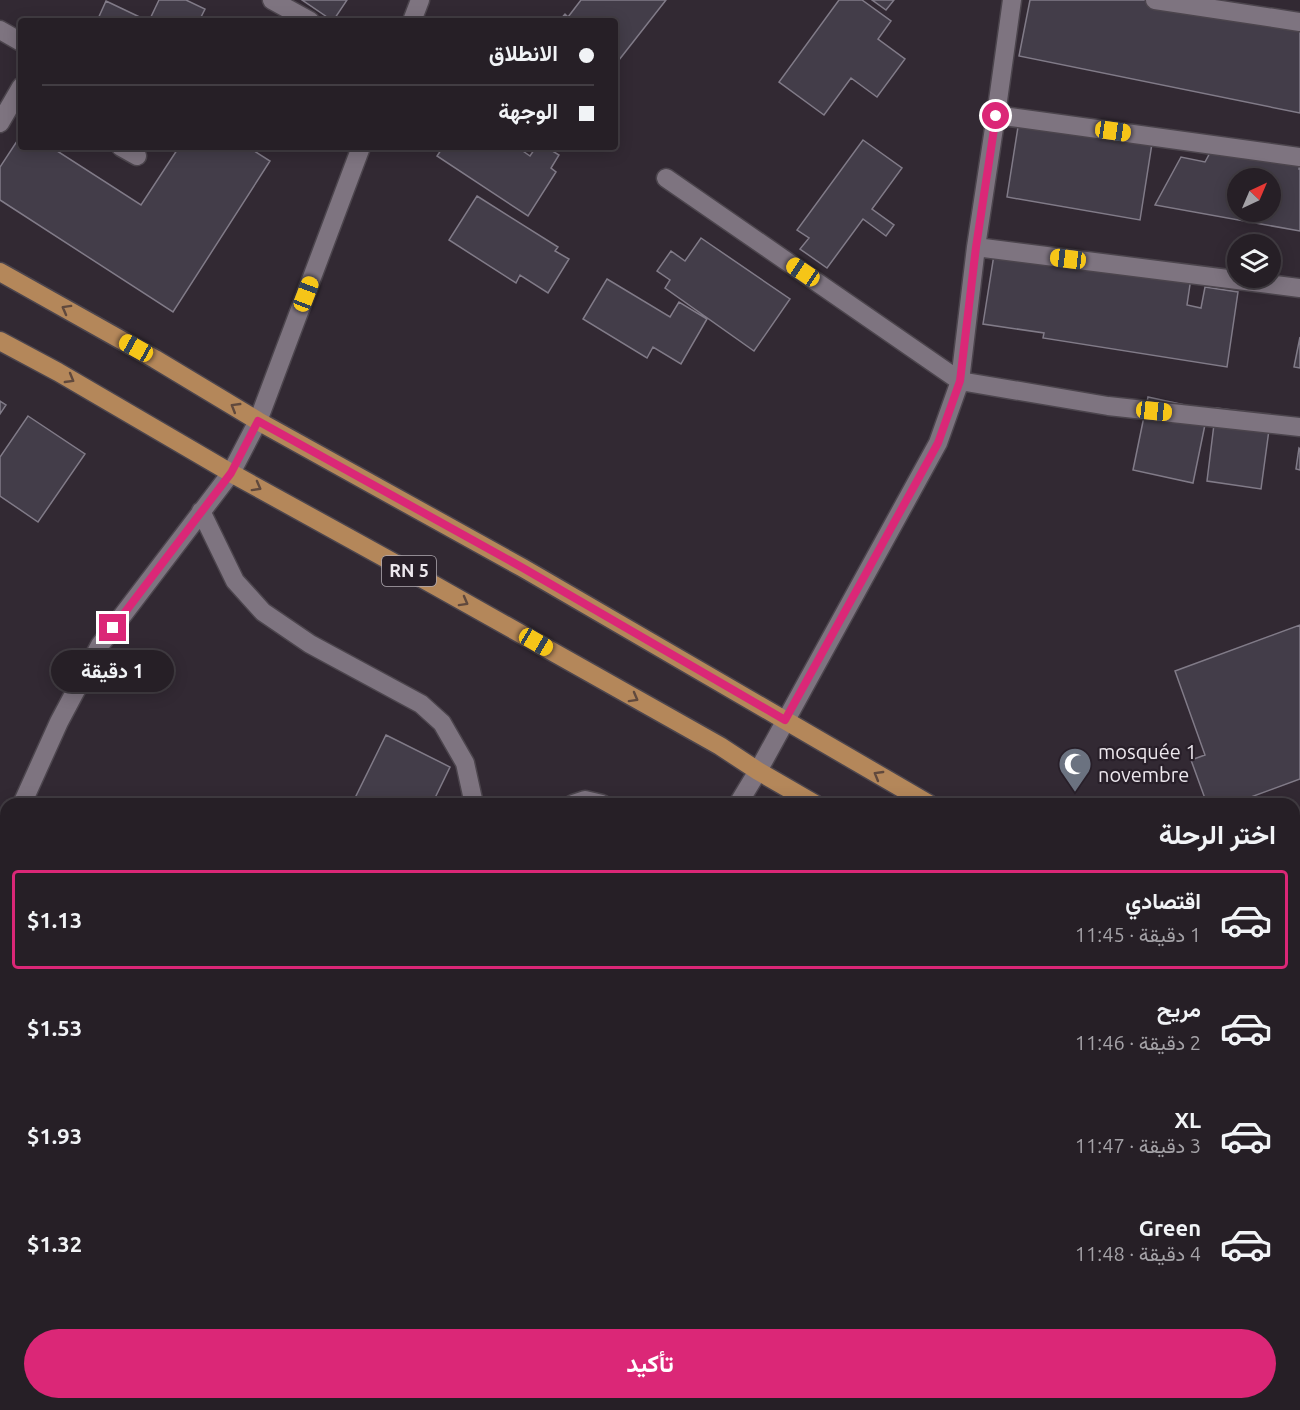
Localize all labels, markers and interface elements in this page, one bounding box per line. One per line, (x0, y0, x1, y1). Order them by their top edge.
text: الانطلاق (489, 40, 558, 65)
text: الوجهة (498, 98, 558, 123)
route start (982, 102, 1009, 129)
car (1094, 120, 1132, 142)
north arrow (1227, 168, 1281, 222)
map controls (1227, 168, 1281, 288)
button: layers (1227, 234, 1281, 288)
car (1049, 248, 1087, 270)
car (783, 254, 823, 290)
car (291, 274, 321, 314)
one-way arrow (62, 305, 73, 316)
car (116, 331, 156, 365)
one-way arrow (64, 372, 74, 384)
car (1135, 400, 1173, 422)
one-way arrow (231, 402, 241, 414)
one-way arrow (251, 480, 261, 491)
road number: RN 5 (382, 556, 436, 586)
one-way arrow (458, 595, 468, 606)
route end (99, 614, 126, 641)
car (516, 625, 556, 659)
callout: 1 دقيقة (51, 649, 174, 691)
text: 1 دقيقة (81, 659, 144, 682)
one-way arrow (628, 691, 638, 702)
place label: mosquée 1 novembre (1098, 740, 1197, 786)
mosque icon: mosquée 1 novembre (1057, 746, 1093, 793)
one-way arrow (874, 770, 884, 782)
text: اختر الرحلة (1159, 819, 1276, 849)
text: اقتصادي (1125, 888, 1201, 913)
icon: car (1219, 893, 1273, 947)
text: $1.13 (27, 907, 82, 932)
text: 1 دقيقة · 11:45 (1075, 923, 1201, 946)
text: مريح (1157, 996, 1201, 1021)
icon: car (1219, 1001, 1273, 1055)
text: $1.53 (27, 1015, 82, 1040)
text: 2 دقيقة · 11:46 (1075, 1031, 1201, 1054)
text: XL (1174, 1107, 1201, 1132)
icon: car (1219, 1109, 1273, 1163)
text: $1.93 (27, 1123, 82, 1148)
text: 3 دقيقة · 11:47 (1075, 1134, 1201, 1157)
text: Green (1139, 1215, 1201, 1240)
icon: car (1219, 1217, 1273, 1271)
text: $1.32 (27, 1231, 82, 1256)
text: 4 دقيقة · 11:48 (1075, 1242, 1201, 1265)
button: تأكيد (24, 1329, 1276, 1398)

